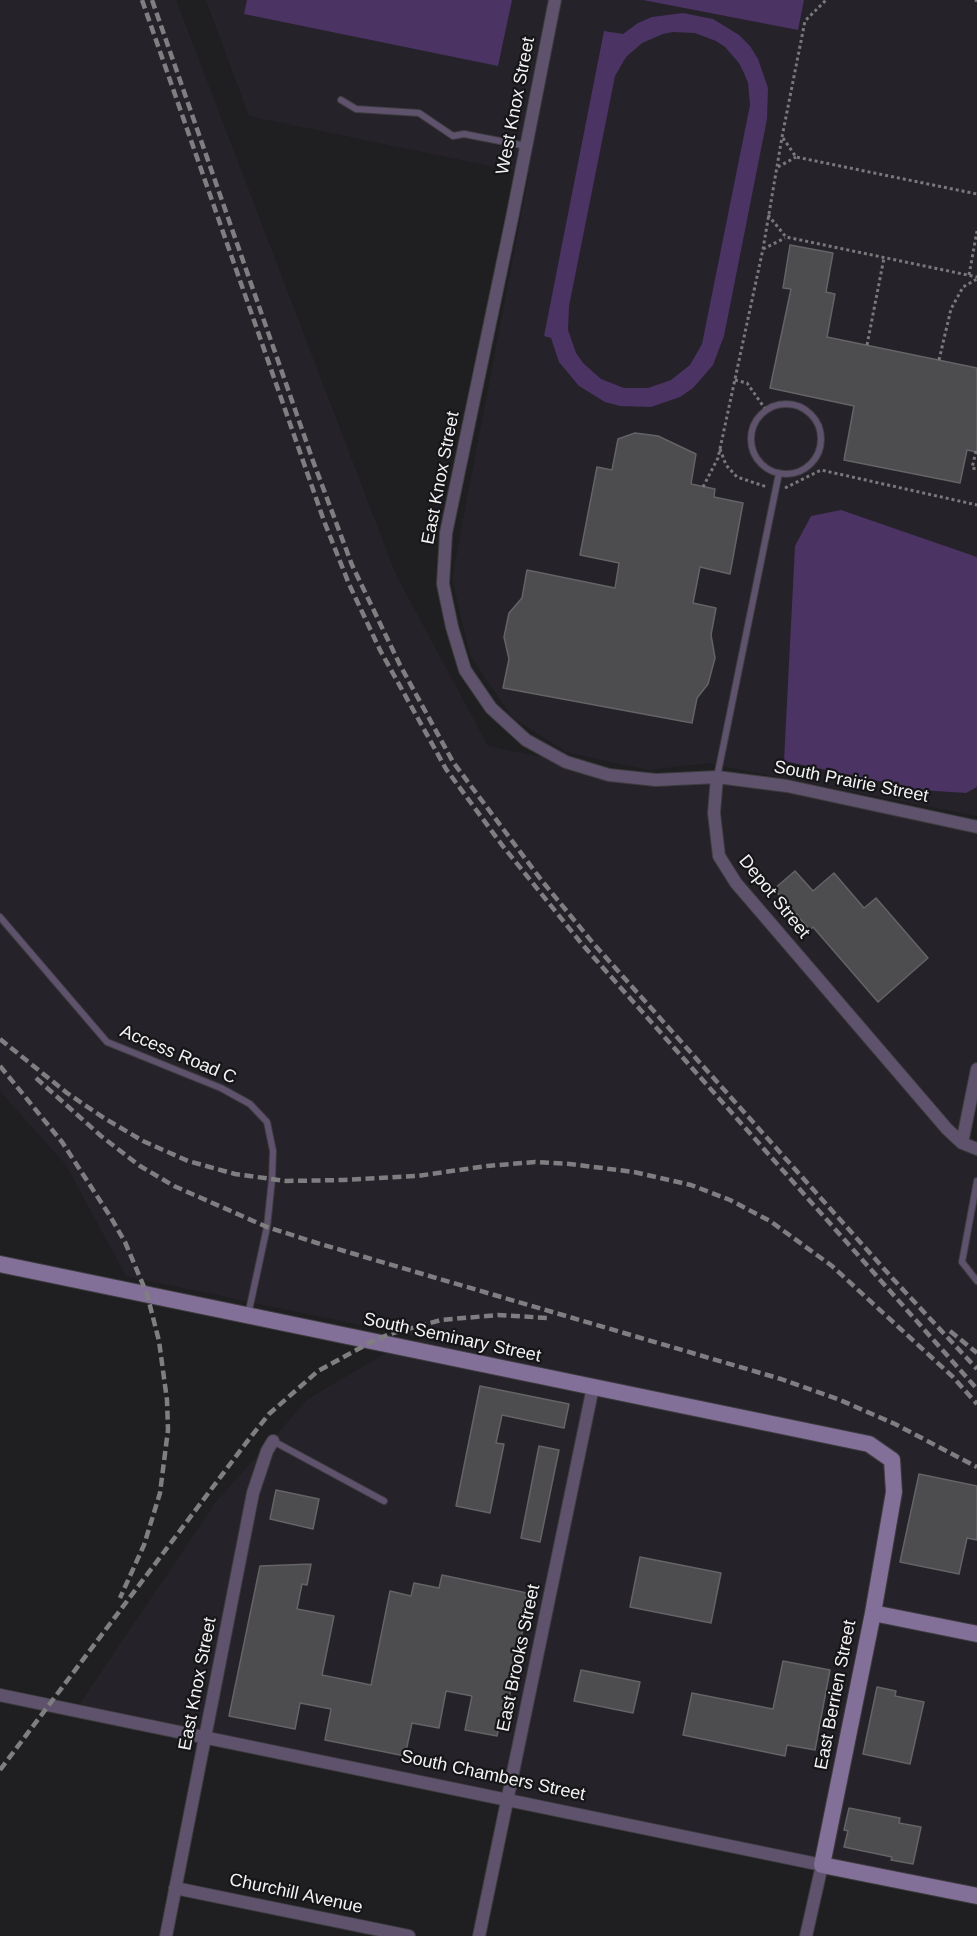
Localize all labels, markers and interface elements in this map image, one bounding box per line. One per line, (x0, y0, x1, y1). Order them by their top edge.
street label: West Knox Street (492, 35, 540, 177)
street label: East Knox Street (418, 410, 464, 546)
street label: South Prairie Street (772, 756, 930, 808)
street label: Depot Street (734, 851, 814, 943)
street label: Access Road C (117, 1021, 239, 1089)
street label: South Seminary Street (361, 1309, 543, 1367)
street label: East Brooks Street (493, 1582, 545, 1734)
street label: East Knox Street (175, 1616, 221, 1752)
street label: East Berrien Street (811, 1618, 861, 1772)
street label: South Chambers Street (399, 1746, 587, 1806)
street label: Churchill Avenue (227, 1869, 365, 1919)

